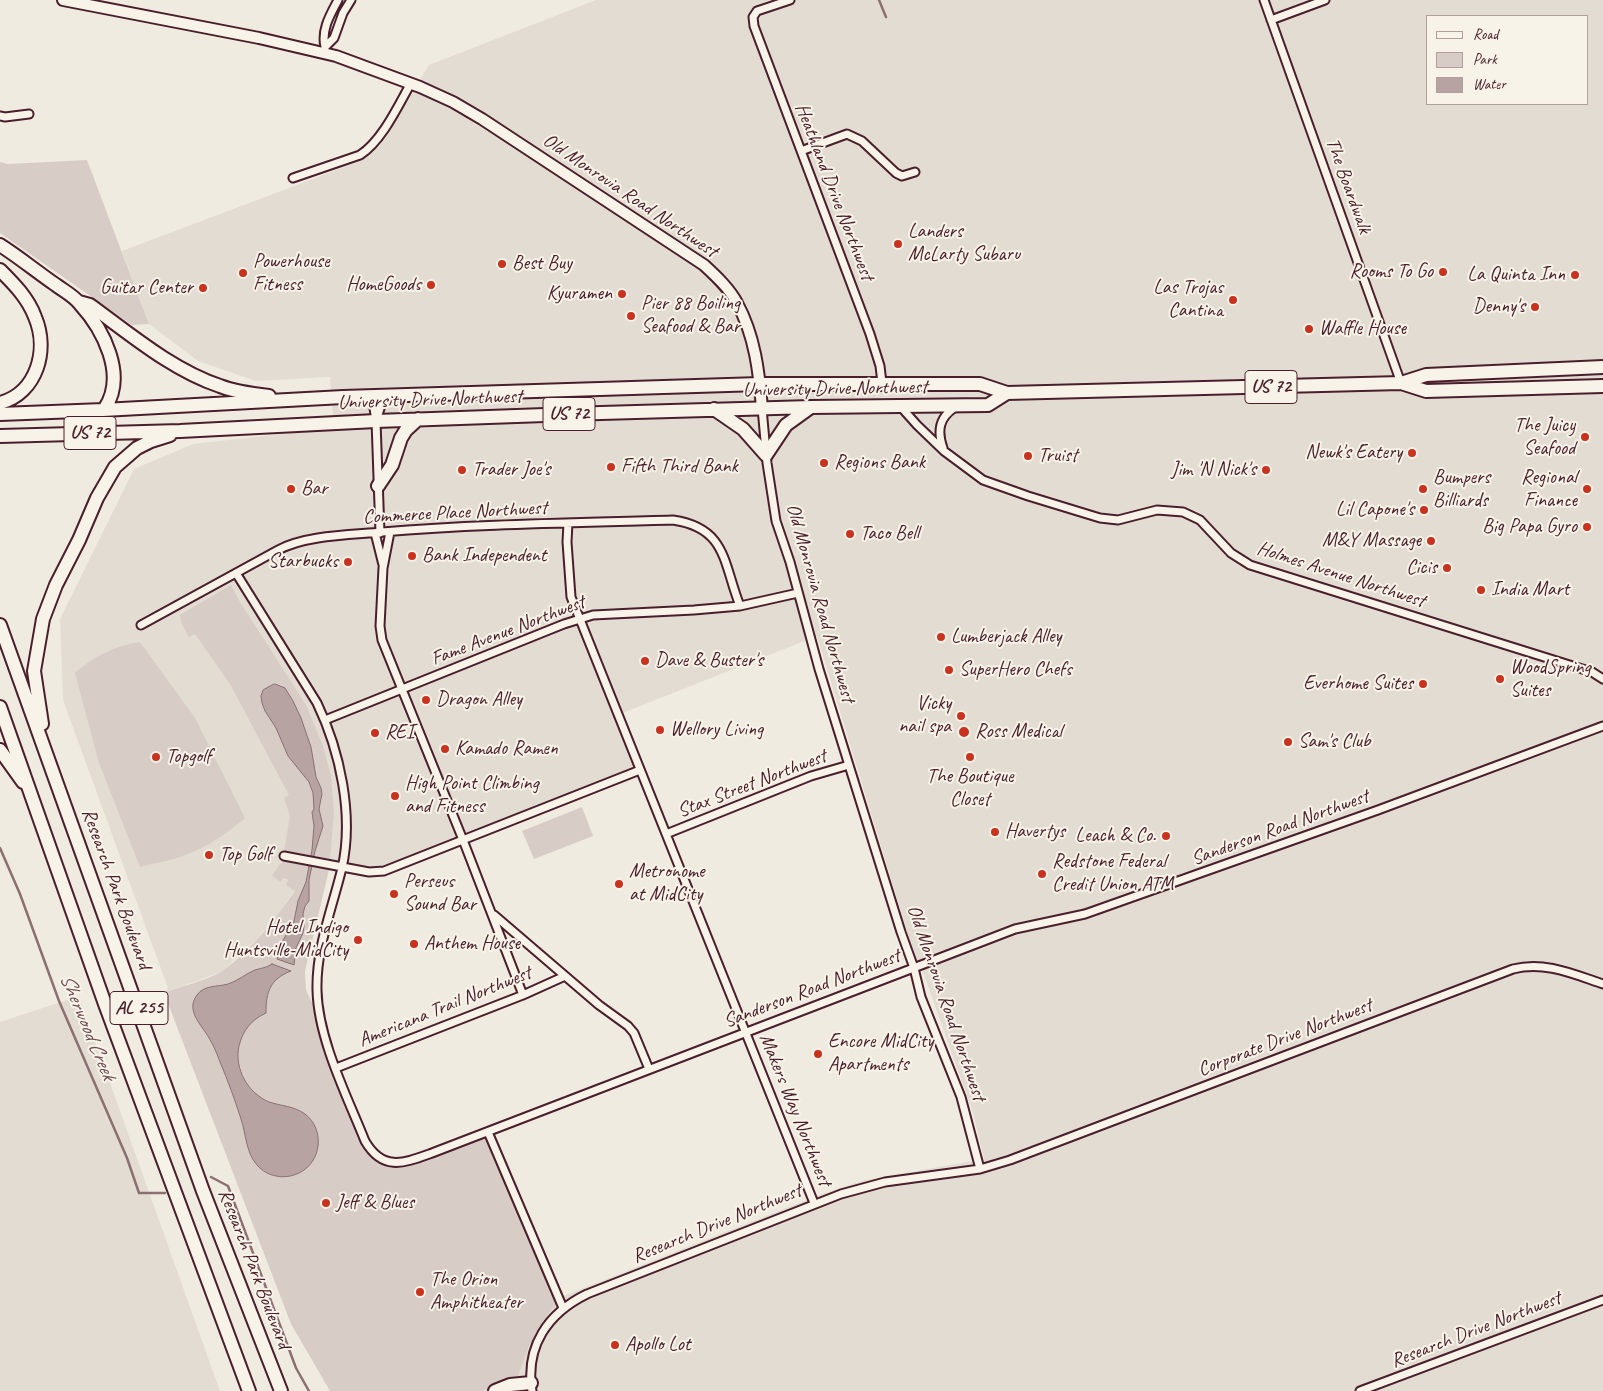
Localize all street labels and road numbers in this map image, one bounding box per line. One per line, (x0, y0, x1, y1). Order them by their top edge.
street label: Heathland Drive Northwest (789, 100, 879, 284)
street label: Old Monrovia Road Northwest (538, 129, 722, 263)
street label: The Boardwalk (1320, 135, 1376, 237)
road number: US 72 (1245, 371, 1297, 404)
street label: University Drive Northwest (743, 375, 927, 403)
street label: University Drive Northwest (337, 385, 523, 415)
road number: US 72 (543, 398, 595, 430)
road number: US 72 (64, 416, 116, 449)
street label: Commerce Place Northwest (362, 496, 548, 530)
street label: Old Monrovia Road Northwest (780, 501, 860, 705)
street label: Holmes Avenue Northwest (1254, 537, 1428, 613)
street label: Fame Avenue Northwest (428, 591, 588, 671)
street label: Stax Street Northwest (674, 745, 830, 823)
street label: Sanderson Road Northwest (1188, 785, 1372, 871)
street label: Research Park Boulevard (76, 805, 156, 973)
street label: Old Monrovia Road Northwest (901, 902, 991, 1104)
street label: Sanderson Road Northwest (720, 944, 904, 1034)
street label: Americana Trail Northwest (355, 961, 535, 1053)
road number: AL 255 (110, 991, 168, 1024)
street label: Corporate Drive Northwest (1195, 994, 1375, 1082)
street label: Makers Way Northwest (753, 1030, 837, 1190)
street label: Research Drive Northwest (629, 1179, 805, 1269)
street label: Research Park Boulevard (213, 1186, 295, 1352)
street label: Research Drive Northwest (1388, 1286, 1564, 1374)

